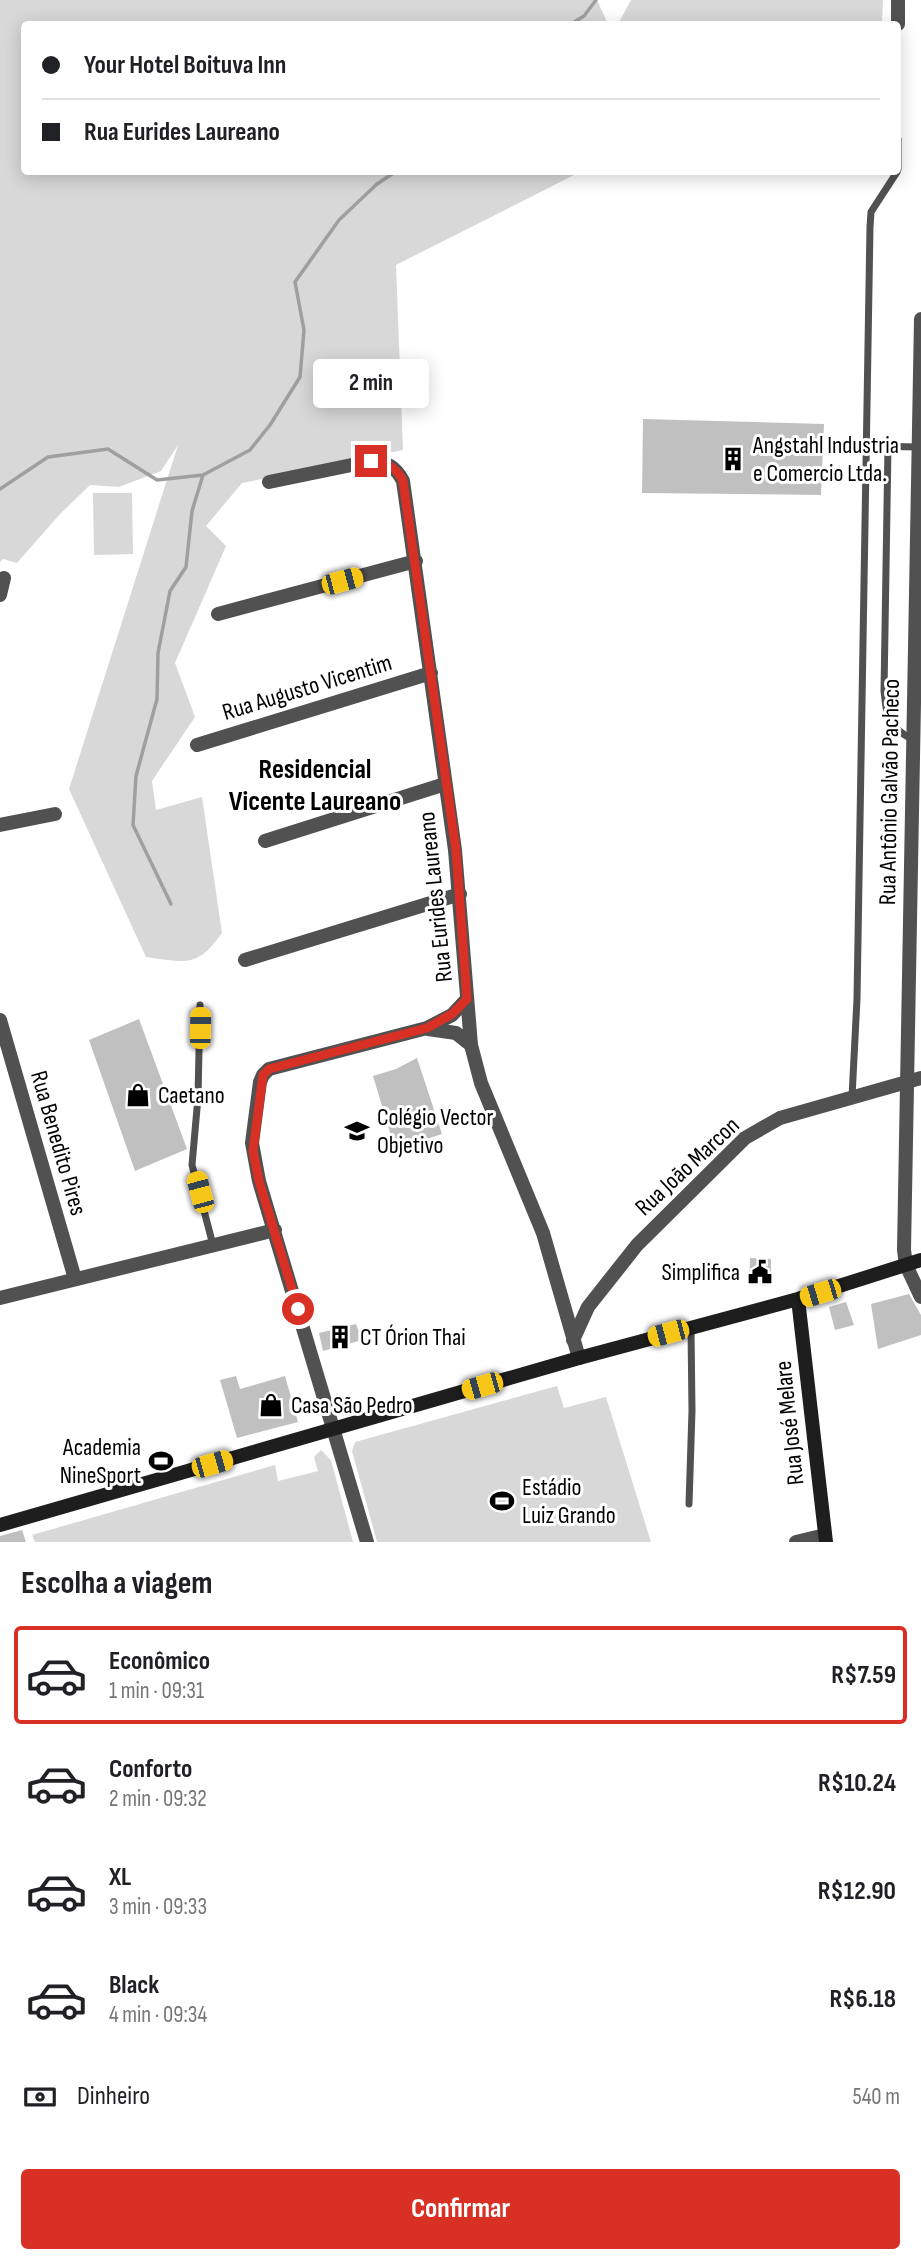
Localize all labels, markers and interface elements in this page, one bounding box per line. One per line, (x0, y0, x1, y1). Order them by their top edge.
text: Your Hotel Boituva Inn (84, 50, 286, 81)
text: Rua Eurides Laureano (84, 117, 280, 148)
callout: 2 min (313, 360, 429, 408)
text: 2 min (349, 369, 393, 397)
place label: Angstahl Industria e Comercio Ltda. (752, 431, 899, 488)
route end (355, 445, 387, 477)
building icon: Angstahl Industria e Comercio Ltda. (719, 445, 747, 473)
car (319, 565, 366, 597)
street label: Rua Augusto Vicentim (219, 648, 395, 727)
street label: Rua Antônio Galvão Pacheco (873, 679, 906, 905)
district label: Residencial Vicente Laureano (229, 753, 401, 818)
street label: Rua Eurides Laureano (412, 810, 459, 984)
car (190, 1007, 211, 1049)
street label: Rua Benedito Pires (24, 1067, 93, 1219)
shop icon: Caetano (124, 1081, 152, 1109)
place label: Caetano (158, 1081, 225, 1110)
place label: Colégio Vector Objetivo (377, 1103, 494, 1160)
street label: Rua João Marcon (629, 1111, 745, 1222)
school or university icon: Colégio Vector Objetivo (343, 1117, 371, 1145)
car (185, 1169, 216, 1215)
place label: Simplifica (661, 1258, 740, 1287)
public building icon: Simplifica (746, 1258, 774, 1286)
car (797, 1277, 844, 1309)
route start (282, 1293, 314, 1325)
car (645, 1317, 692, 1349)
building icon: CT Órion Thai (326, 1323, 354, 1351)
place label: CT Órion Thai (360, 1323, 466, 1352)
street label: Rua José Melare (769, 1359, 810, 1487)
car (459, 1370, 506, 1402)
shop icon: Casa São Pedro (257, 1391, 285, 1419)
place label: Casa São Pedro (291, 1391, 413, 1420)
place label: Academia NineSport (60, 1433, 141, 1490)
sports icon: Academia NineSport (147, 1447, 175, 1475)
car (189, 1448, 236, 1480)
place label: Estádio Luiz Grando (522, 1473, 616, 1530)
sports icon: Estádio Luiz Grando (488, 1487, 516, 1515)
text: Escolha a viagem (21, 1564, 213, 1603)
icon: car (25, 1644, 88, 1707)
text: Econômico (109, 1646, 210, 1677)
text: R$7.59 (831, 1660, 896, 1691)
text: 1 min · 09:31 (109, 1677, 204, 1705)
icon: car (25, 1752, 88, 1815)
text: Conforto (109, 1754, 192, 1785)
text: R$10.24 (818, 1768, 896, 1799)
text: 2 min · 09:32 (109, 1785, 207, 1813)
icon: car (25, 1860, 88, 1923)
text: XL (109, 1862, 131, 1893)
text: R$12.90 (818, 1876, 896, 1907)
text: 3 min · 09:33 (109, 1893, 207, 1921)
icon: car (25, 1968, 88, 2031)
text: Black (109, 1970, 159, 2001)
text: R$6.18 (830, 1984, 896, 2015)
text: 4 min · 09:34 (109, 2001, 207, 2029)
icon: cash (21, 2078, 59, 2116)
text: Dinheiro (77, 2081, 150, 2112)
text: 540 m (852, 2083, 900, 2111)
button: Confirmar (21, 2169, 900, 2249)

